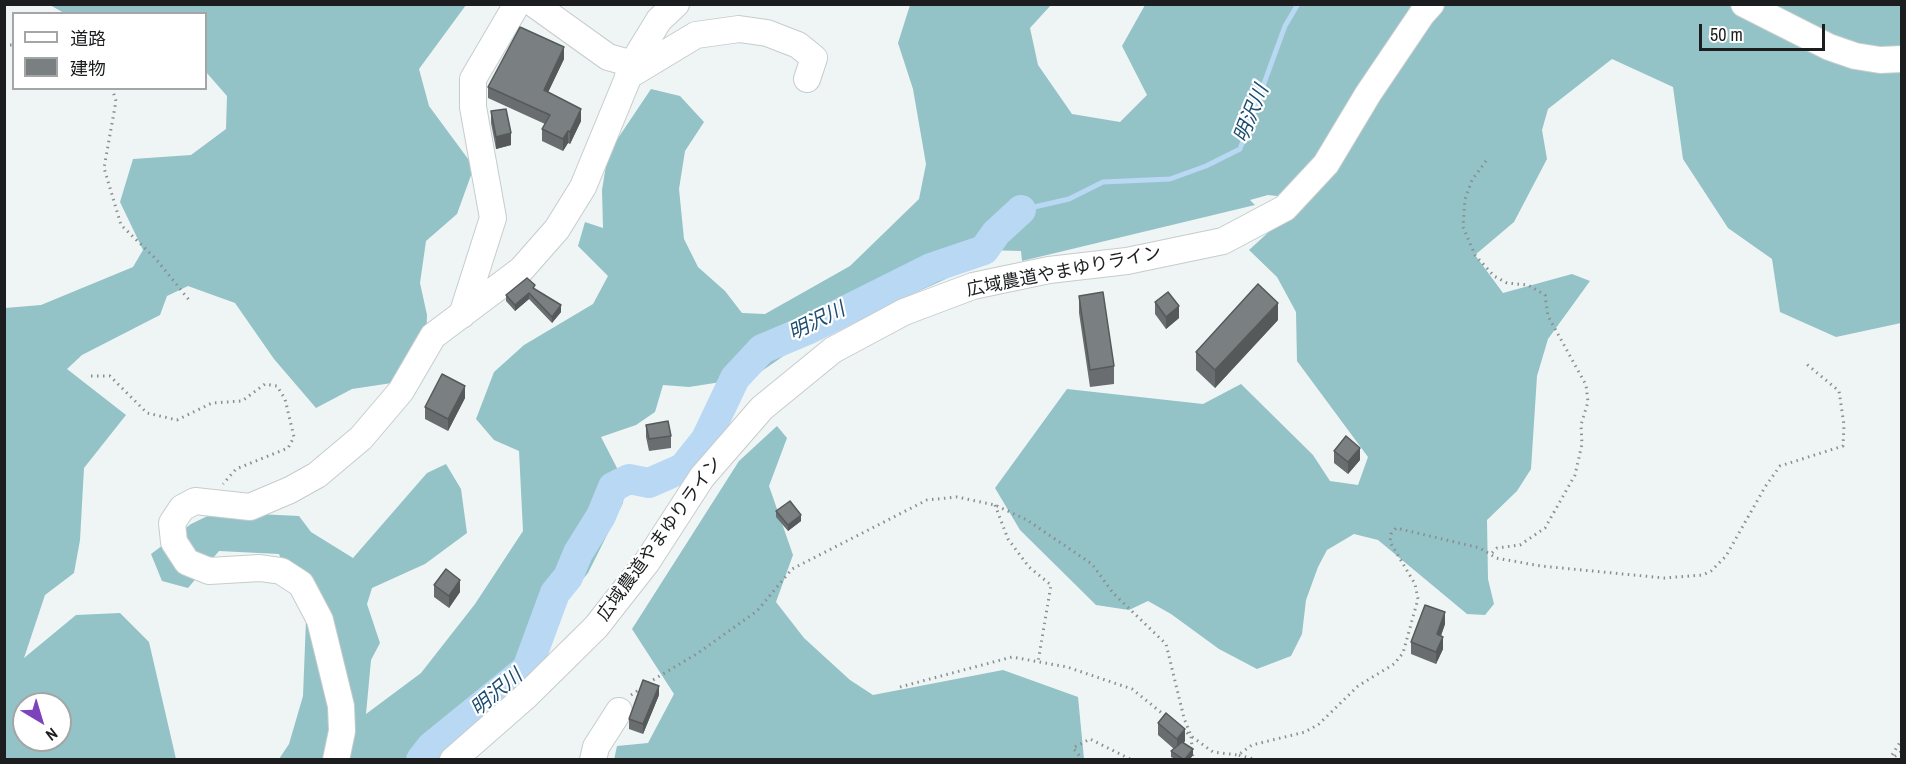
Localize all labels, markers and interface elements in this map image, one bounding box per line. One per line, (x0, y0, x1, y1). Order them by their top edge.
legend (12, 12, 207, 90)
scale bar (1702, 12, 1828, 50)
text: 50 m (1710, 22, 1743, 47)
text: 道路 (70, 26, 106, 51)
text: 建物 (70, 56, 106, 81)
water label: 明沢川 (1230, 82, 1274, 146)
street label: 広域農道やまゆりライン (965, 243, 1163, 301)
water label: 明沢川 (785, 298, 849, 346)
street label: 広域農道やまゆりライン (593, 453, 727, 625)
water label: 明沢川 (466, 665, 528, 721)
north arrow (12, 692, 72, 752)
text: N (41, 723, 62, 746)

